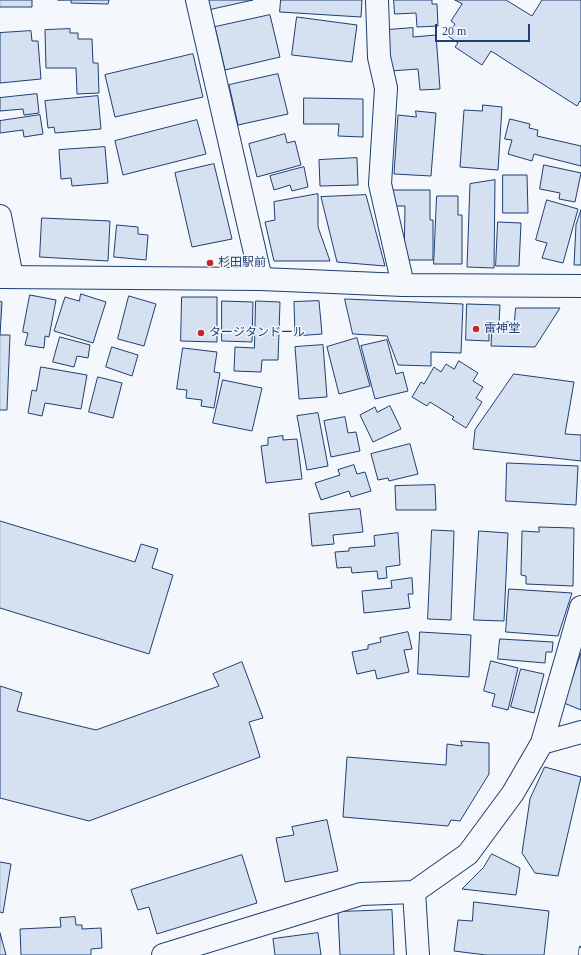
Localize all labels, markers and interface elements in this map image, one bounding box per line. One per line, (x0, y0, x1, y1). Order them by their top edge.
scale bar (437, 16, 532, 42)
text: 20 m (442, 24, 466, 38)
place label: 杉田駅前 (218, 256, 266, 270)
marker: 杉田駅前 (205, 258, 215, 268)
place label: 雷神堂 (484, 322, 520, 336)
marker: 雷神堂 (471, 324, 481, 334)
place label: タージタンドール (209, 326, 305, 340)
marker: タージタンドール (196, 328, 206, 338)

